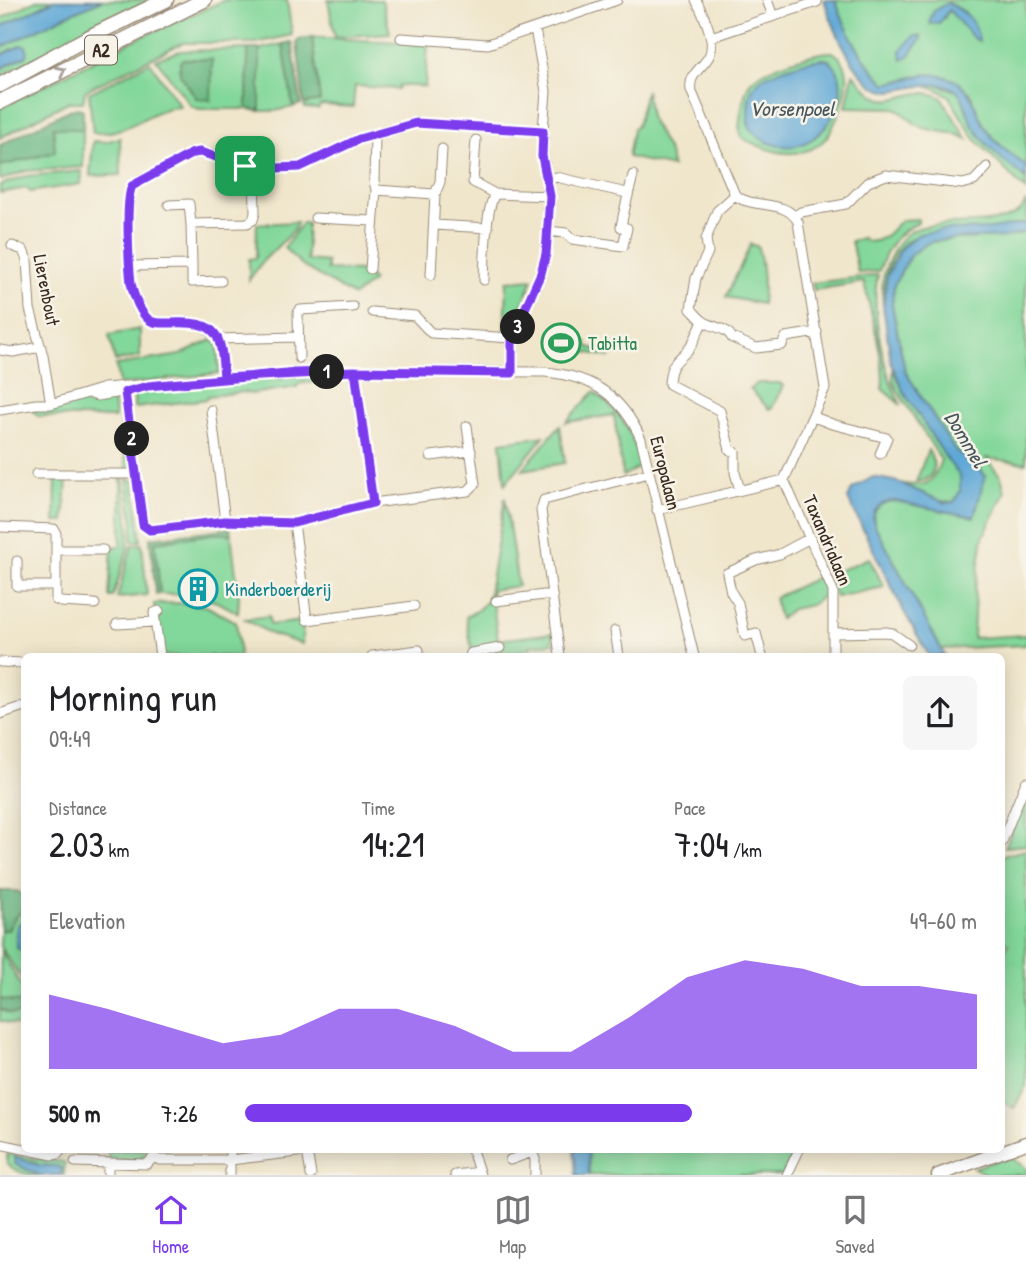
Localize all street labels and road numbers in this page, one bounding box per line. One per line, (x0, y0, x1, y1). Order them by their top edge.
road number: A2 (85, 36, 117, 64)
street label: Lierenbout (27, 252, 67, 328)
street label: Europalaan (644, 433, 688, 513)
street label: Taxandrialaan (797, 491, 859, 589)

